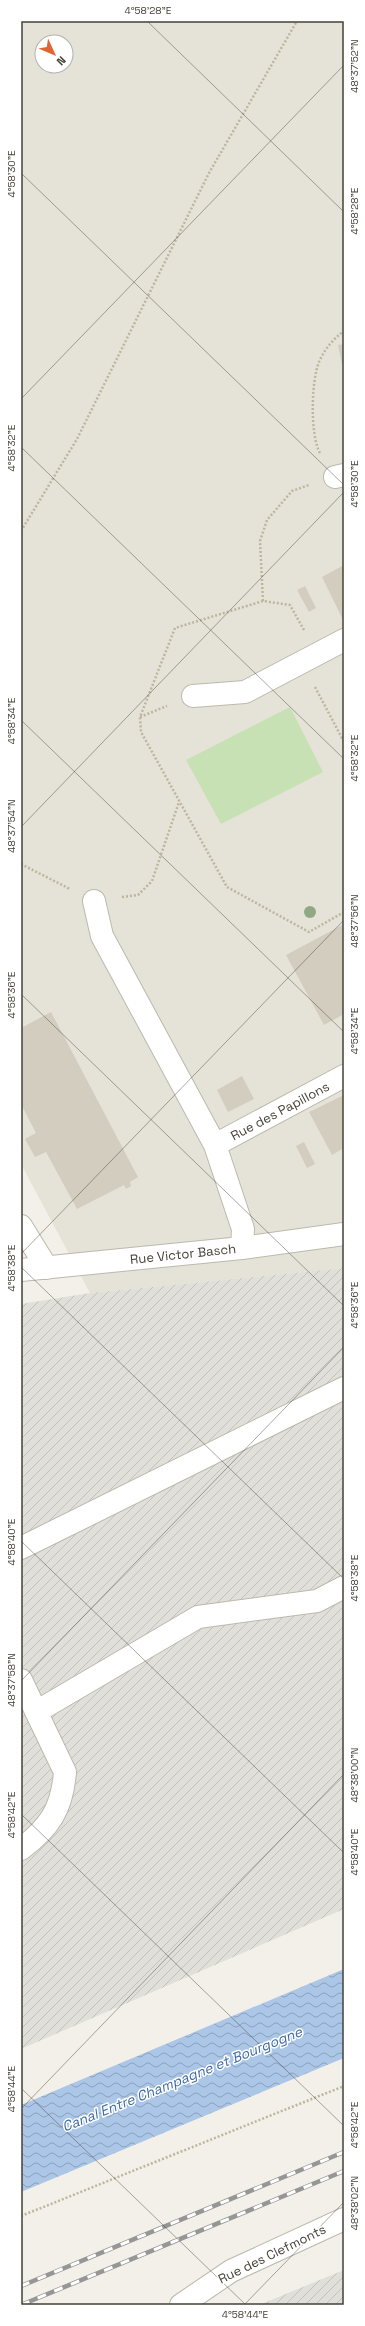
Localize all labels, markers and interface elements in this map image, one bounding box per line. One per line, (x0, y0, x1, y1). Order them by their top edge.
text: 4°58'28"E (125, 4, 172, 17)
north arrow (34, 34, 74, 74)
text: 48°37'52"N (348, 39, 361, 93)
text: N (54, 53, 69, 68)
text: 4°58'30"E (5, 150, 18, 198)
text: 4°58'28"E (348, 187, 361, 234)
text: 4°58'32"E (5, 424, 18, 471)
text: 4°58'30"E (348, 460, 361, 508)
text: 4°58'34"E (5, 697, 18, 744)
text: 4°58'32"E (348, 734, 361, 781)
text: 48°37'54"N (5, 799, 18, 853)
text: 48°37'56"N (348, 894, 361, 948)
text: 4°58'36"E (5, 971, 18, 1018)
text: 4°58'34"E (348, 1007, 361, 1054)
street label: Rue des Papillons (228, 1078, 332, 1144)
street label: Rue Victor Basch (129, 1240, 237, 1268)
text: 4°58'38"E (5, 1244, 18, 1291)
text: 4°58'36"E (348, 1281, 361, 1328)
text: 4°58'40"E (5, 1518, 18, 1565)
text: 4°58'38"E (348, 1554, 361, 1601)
text: 48°37'58"N (5, 1653, 18, 1707)
text: 48°38'00"N (348, 1748, 361, 1802)
text: 4°58'42"E (5, 1791, 18, 1838)
text: 4°58'40"E (348, 1828, 361, 1875)
water label: Canal Entre Champagne et Bourgogne (59, 2022, 305, 2136)
text: 4°58'44"E (5, 2065, 18, 2112)
text: 4°58'42"E (348, 2101, 361, 2148)
text: 48°38'02"N (348, 2176, 361, 2230)
street label: Rue des Clefmonts (215, 2220, 329, 2288)
text: 4°58'44"E (222, 2308, 269, 2321)

